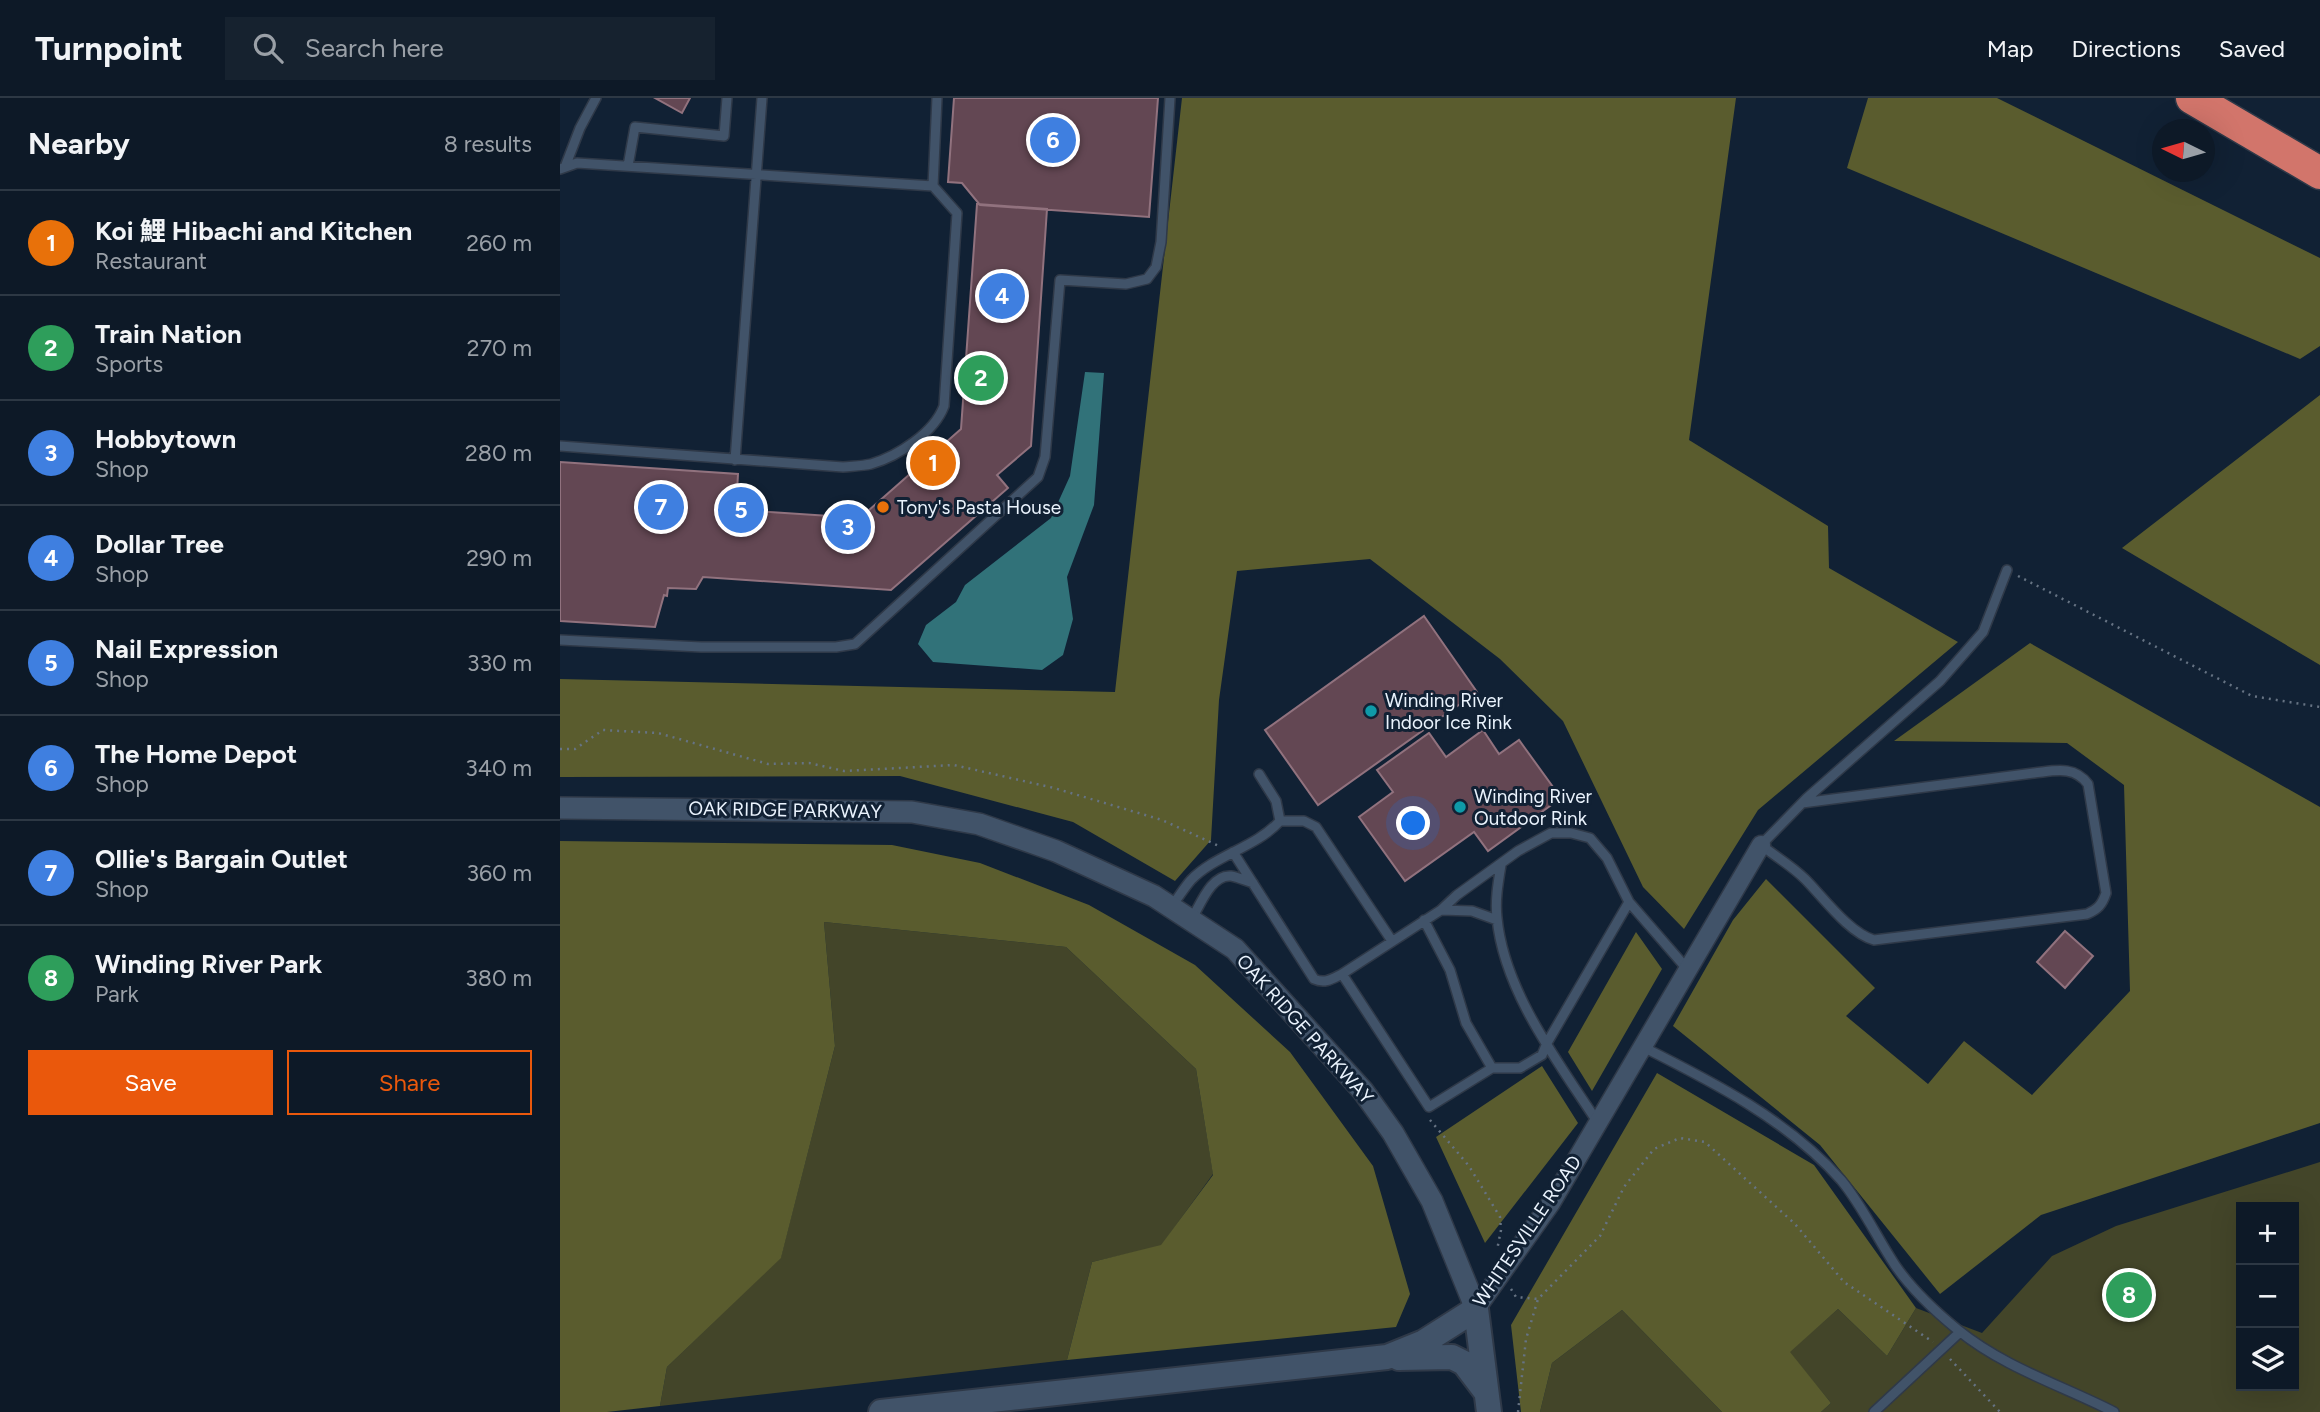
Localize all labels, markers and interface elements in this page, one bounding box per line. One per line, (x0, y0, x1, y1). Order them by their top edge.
search box (225, 17, 715, 80)
text: Turnpoint (35, 29, 183, 68)
icon: search (249, 29, 287, 67)
text: Search here (305, 32, 444, 64)
text: Map (1987, 34, 2033, 63)
text: Directions (2071, 34, 2181, 63)
text: Saved (2219, 34, 2285, 63)
pin: 6 (1030, 114, 1076, 166)
north arrow (2152, 119, 2215, 182)
text: Nearby (28, 125, 130, 162)
text: 8 results (444, 130, 532, 158)
text: Koi 鯉 Hibachi and Kitchen (95, 215, 412, 247)
text: 1 (46, 229, 56, 257)
text: 260 m (466, 229, 532, 257)
text: Restaurant (95, 247, 207, 275)
pin: 4 (979, 270, 1025, 322)
text: Train Nation (95, 318, 242, 350)
text: 2 (44, 334, 58, 362)
text: 270 m (467, 334, 532, 362)
text: Sports (95, 350, 163, 378)
pin: 2 (958, 352, 1004, 404)
text: Hobbytown (95, 423, 236, 455)
pin: 1 (910, 437, 956, 489)
text: 3 (45, 439, 57, 467)
text: 280 m (465, 439, 532, 467)
text: Shop (95, 455, 149, 483)
pin: 7 (638, 481, 684, 533)
pin: 5 (718, 484, 764, 536)
place label: Tony's Pasta House (897, 496, 1061, 519)
marker: Tony's Pasta House (875, 499, 891, 515)
pin: 3 (825, 501, 871, 553)
text: Dollar Tree (95, 528, 224, 560)
text: 4 (44, 544, 58, 572)
text: 290 m (466, 544, 532, 572)
text: Shop (95, 560, 149, 588)
text: Nail Expression (95, 633, 278, 665)
text: 5 (44, 649, 58, 677)
text: 330 m (467, 649, 532, 677)
text: Shop (95, 665, 149, 693)
place label: Winding River Indoor Ice Rink (1385, 689, 1512, 734)
marker: Winding River Indoor Ice Rink (1363, 703, 1379, 719)
text: The Home Depot (95, 738, 297, 770)
text: 6 (44, 754, 58, 782)
text: 340 m (465, 754, 532, 782)
text: Shop (95, 770, 149, 798)
place label: Winding River Outdoor Rink (1474, 785, 1593, 830)
street label: OAK RIDGE PARKWAY (688, 797, 882, 823)
marker: Winding River Outdoor Rink (1452, 799, 1468, 815)
your location (1396, 806, 1430, 840)
text: Ollie's Bargain Outlet (95, 843, 348, 875)
text: 7 (45, 859, 57, 887)
text: 360 m (466, 859, 532, 887)
text: Shop (95, 875, 149, 903)
text: Winding River Park (95, 948, 322, 980)
street label: OAK RIDGE PARKWAY (1232, 949, 1379, 1109)
text: 8 (44, 964, 58, 992)
text: 380 m (465, 964, 532, 992)
text: Park (95, 980, 139, 1008)
button: Save (28, 1050, 273, 1115)
button: Share (287, 1050, 532, 1115)
street label: WHITESVILLE ROAD (1468, 1151, 1586, 1311)
map controls (2236, 1202, 2299, 1391)
button: + (2236, 1202, 2299, 1265)
button: − (2236, 1265, 2299, 1328)
pin: 8 (2106, 1269, 2152, 1321)
button: layers (2236, 1328, 2299, 1391)

